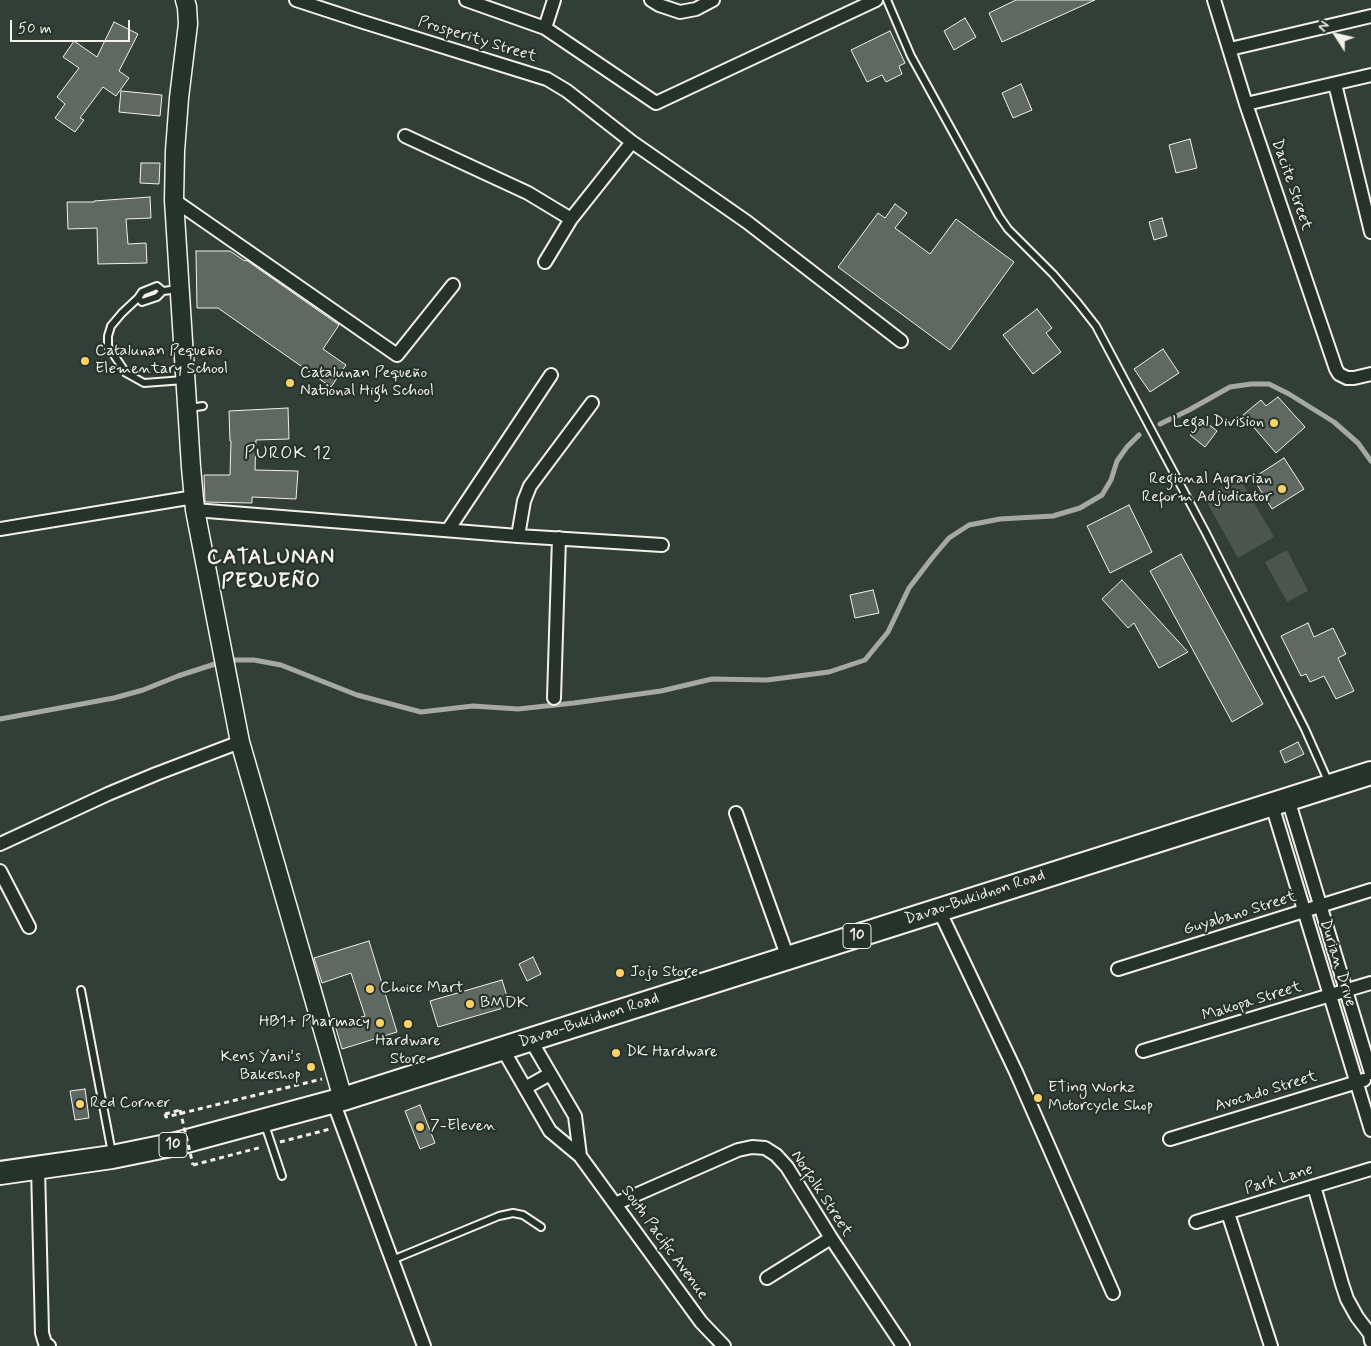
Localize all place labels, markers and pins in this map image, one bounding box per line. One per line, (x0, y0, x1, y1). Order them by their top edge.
place label: Catalunan Pequeño Elementary School (95, 342, 228, 380)
marker: Catalunan Pequeño Elementary School (79, 355, 91, 367)
place label: Catalunan Pequeño National High School (300, 364, 434, 402)
marker: Catalunan Pequeño National High School (284, 377, 296, 389)
place label: Legal Division (1172, 413, 1264, 433)
marker: Legal Division (1268, 417, 1280, 429)
place label: Regional Agrarian Reform Adjudicator (1142, 470, 1272, 508)
marker: Regional Agrarian Reform Adjudicator (1276, 483, 1288, 495)
place label: Jojo Store (630, 963, 698, 983)
marker: Jojo Store (614, 967, 626, 979)
place label: Choice Mart (380, 979, 464, 999)
marker: Choice Mart (364, 983, 376, 995)
place label: BMDK (480, 994, 528, 1014)
marker: BMDK (464, 998, 476, 1010)
place label: HB1+ Pharmacy (259, 1013, 370, 1033)
marker: HB1+ Pharmacy (374, 1017, 386, 1029)
marker: Hardware Store (402, 1018, 414, 1030)
place label: Hardware Store (375, 1032, 441, 1070)
place label: DK Hardware (626, 1043, 718, 1063)
marker: DK Hardware (610, 1047, 622, 1059)
place label: Kens Yani's Bakeshop (220, 1048, 301, 1086)
marker: Kens Yani's Bakeshop (305, 1061, 317, 1073)
place label: ETing Workz Motorcycle Shop (1048, 1079, 1153, 1117)
marker: ETing Workz Motorcycle Shop (1032, 1092, 1044, 1104)
place label: Red Corner (90, 1094, 170, 1114)
marker: Red Corner (74, 1098, 86, 1110)
place label: 7-Eleven (430, 1117, 496, 1137)
marker: 7-Eleven (414, 1121, 426, 1133)

